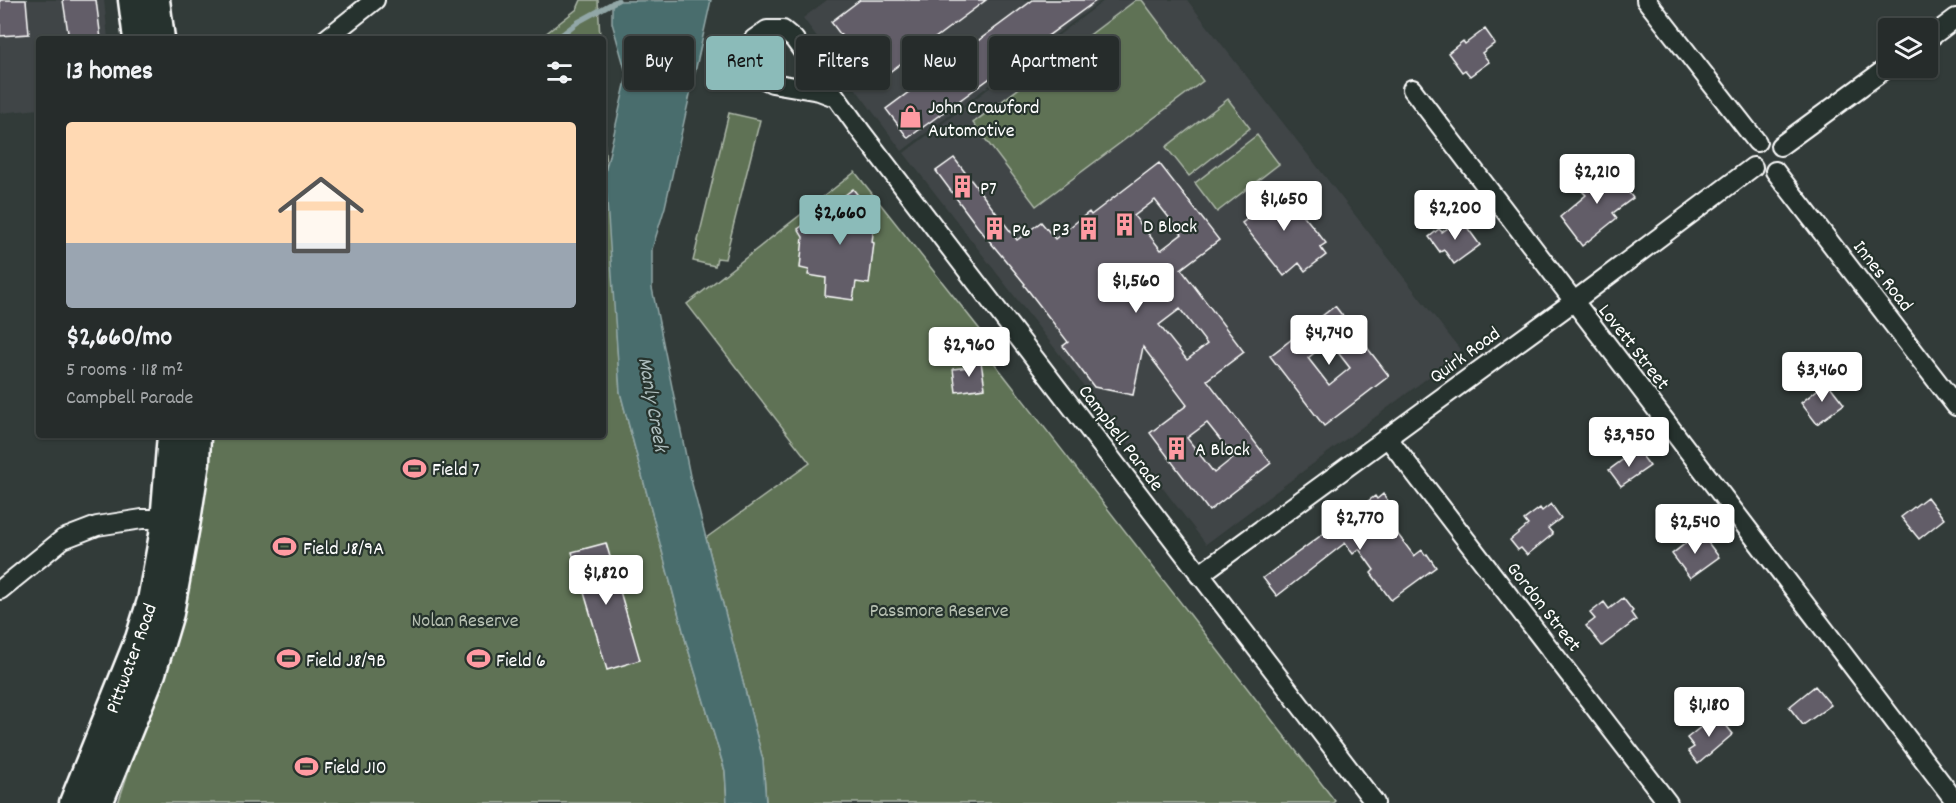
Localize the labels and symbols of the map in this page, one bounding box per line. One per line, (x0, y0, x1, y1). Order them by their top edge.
place label: John Crawford Automotive (928, 95, 1039, 146)
shop icon: John Crawford Automotive (897, 104, 923, 130)
pin: $2,210 (1548, 154, 1646, 205)
building icon: P7 (949, 174, 975, 200)
place label: P7 (980, 176, 997, 204)
pin: $1,650 (1235, 181, 1333, 232)
pin: $2,200 (1406, 190, 1504, 241)
pin: $2,660 (791, 195, 889, 246)
building icon: D Block (1112, 212, 1138, 238)
place label: D Block (1143, 214, 1197, 242)
building icon: P3 (1075, 215, 1101, 241)
building icon: P6 (981, 216, 1007, 242)
place label: P3 (1052, 217, 1070, 245)
place label: P6 (1012, 218, 1031, 246)
street label: Innes Road (1845, 235, 1918, 319)
pin: $1,560 (1087, 263, 1185, 314)
street label: Lovett Street (1590, 299, 1675, 397)
pin: $4,740 (1280, 315, 1378, 366)
street label: Quirk Road (1425, 321, 1507, 392)
pin: $2,960 (920, 327, 1018, 378)
pin: $3,460 (1773, 352, 1871, 403)
water label: Manly Creek (628, 355, 675, 456)
street label: Campbell Parade (1070, 380, 1169, 498)
pin: $3,950 (1580, 417, 1678, 468)
building icon: A Block (1164, 435, 1190, 461)
place label: A Block (1195, 437, 1250, 465)
sports icon: Field 7 (401, 455, 427, 481)
place label: Field 7 (432, 457, 480, 485)
pin: $2,770 (1311, 500, 1409, 551)
pin: $2,540 (1646, 504, 1744, 555)
sports icon: Field J8/9A (272, 534, 298, 560)
place label: Field J8/9A (303, 536, 384, 564)
pin: $1,820 (557, 555, 655, 606)
street label: Gordon Street (1499, 557, 1587, 659)
park label: Passmore Reserve (869, 598, 1009, 626)
street label: Pittwater Road (100, 600, 166, 718)
park label: Nolan Reserve (411, 608, 519, 636)
sports icon: Field J8/9B (275, 646, 301, 672)
sports icon: Field 6 (465, 646, 491, 672)
place label: Field J8/9B (306, 648, 386, 676)
place label: Field 6 (496, 648, 546, 676)
pin: $1,180 (1660, 687, 1758, 738)
sports icon: Field J10 (293, 753, 319, 779)
place label: Field J10 (324, 755, 387, 783)

